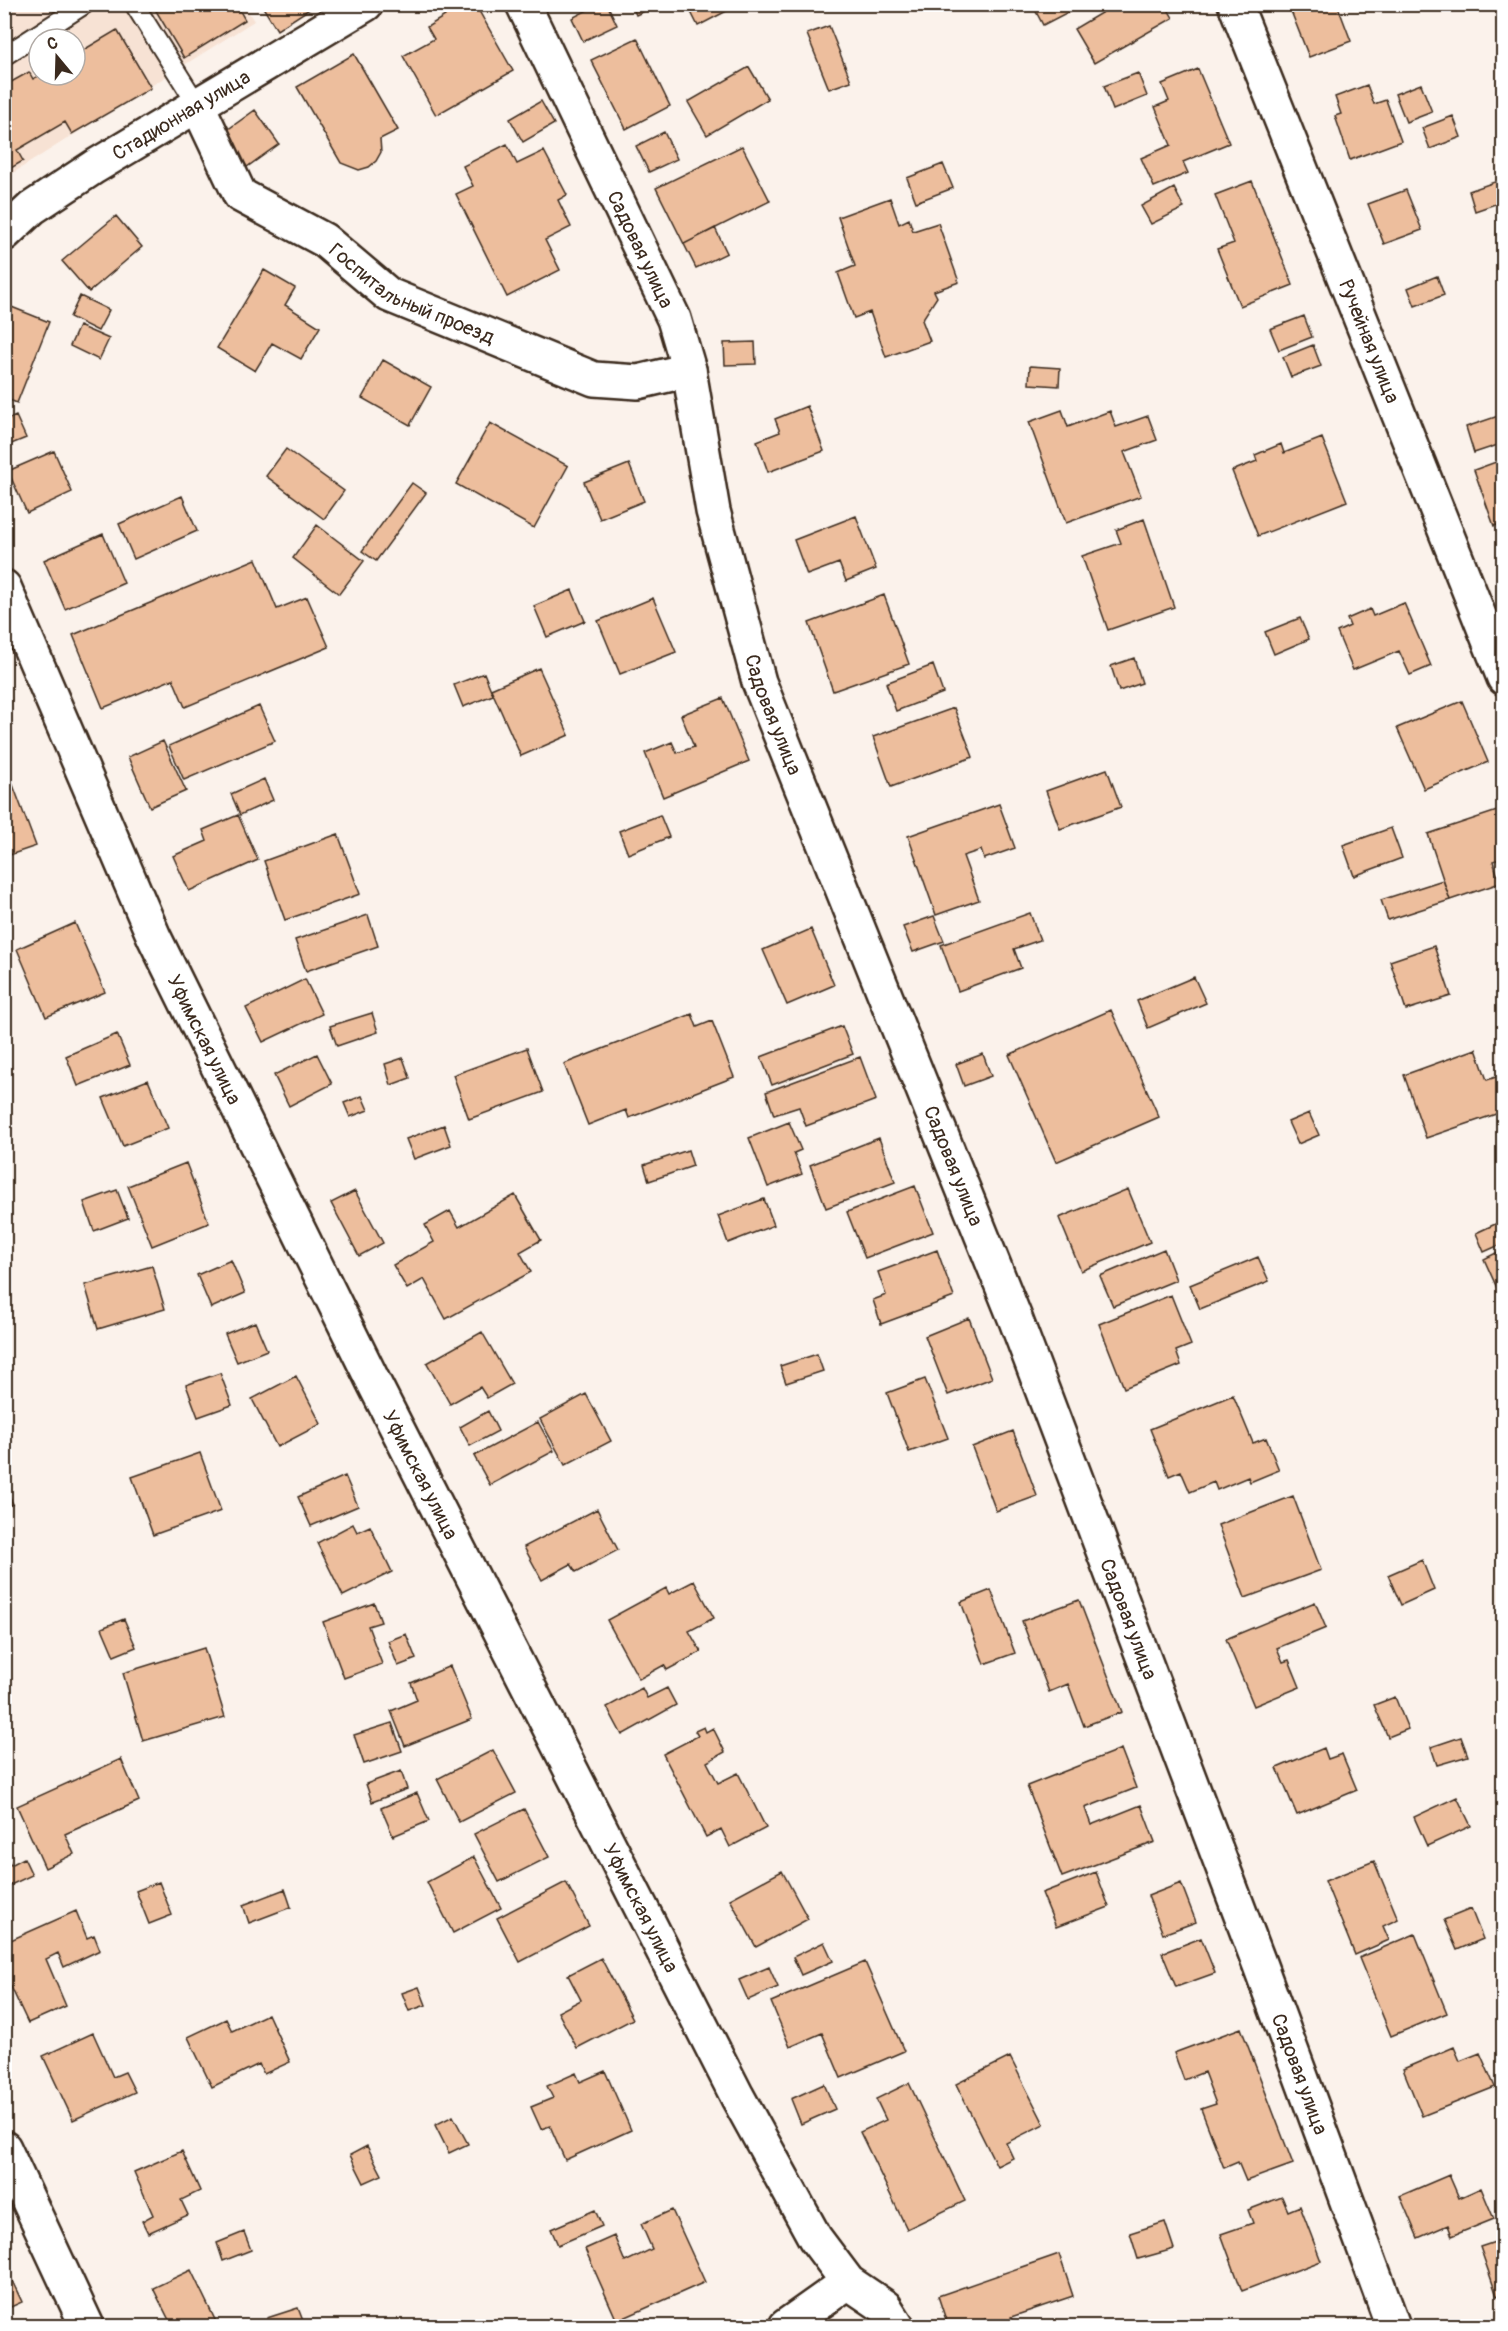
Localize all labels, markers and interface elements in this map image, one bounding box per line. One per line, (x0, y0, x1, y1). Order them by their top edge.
north arrow (27, 27, 87, 87)
text: С (45, 33, 60, 55)
street label: Стадионная улица (108, 64, 254, 166)
street label: Садовая улица (602, 187, 679, 312)
street label: Госпитальный проезд (324, 237, 498, 349)
street label: Ручейная улица (1334, 276, 1405, 407)
street label: Садовая улица (740, 652, 808, 778)
street label: Уфимская улица (162, 970, 247, 1108)
street label: Садовая улица (918, 1102, 989, 1229)
street label: Уфимская улица (377, 1406, 464, 1543)
street label: Садовая улица (1095, 1555, 1163, 1683)
street label: Уфимская улица (598, 1839, 684, 1977)
street label: Садовая улица (1266, 2010, 1334, 2138)

